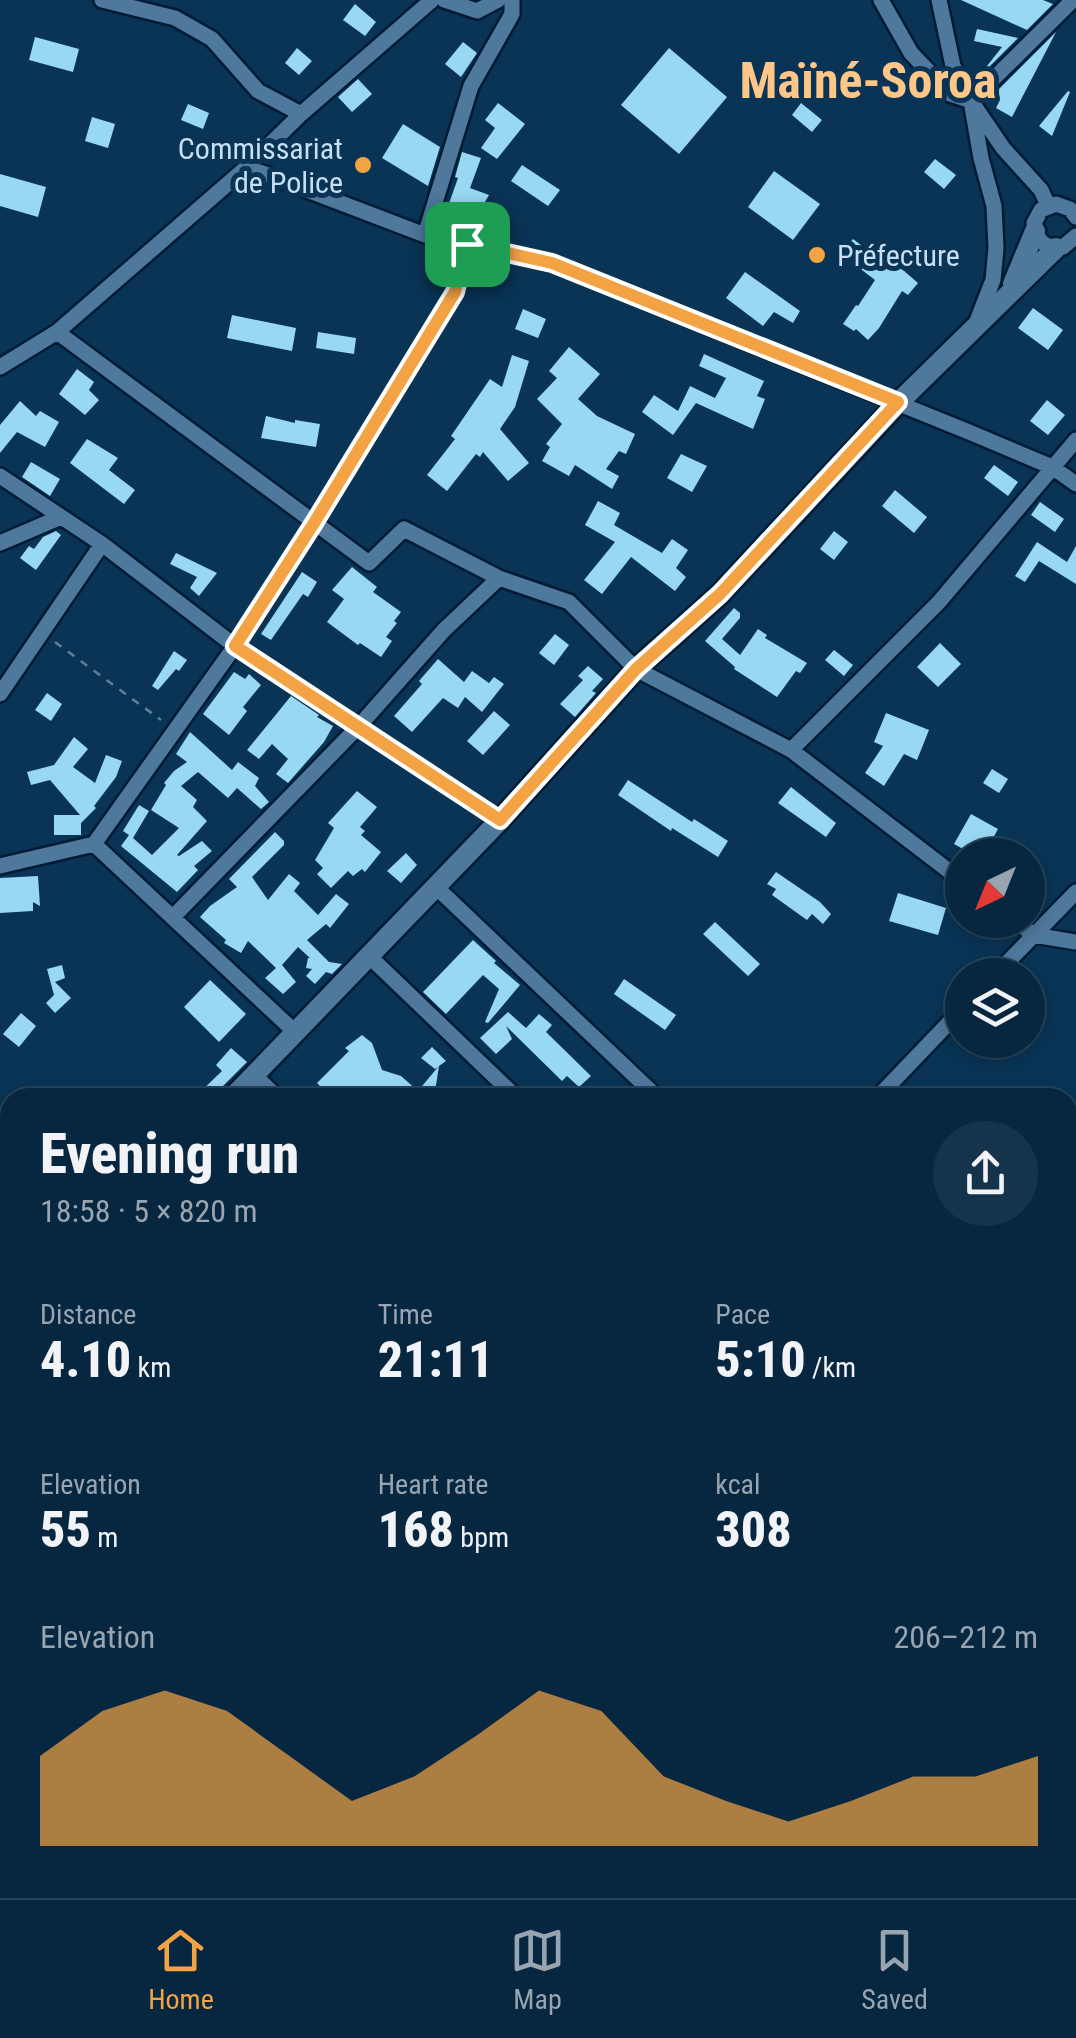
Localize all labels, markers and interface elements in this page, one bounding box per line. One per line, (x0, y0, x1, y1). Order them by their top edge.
district label: Maïné-Soroa (739, 52, 997, 110)
place label: Commissariat de Police (178, 131, 343, 200)
marker: Commissariat de Police (352, 154, 374, 176)
pin (425, 202, 510, 287)
icon: arrive (440, 217, 495, 272)
place label: Préfecture (837, 238, 960, 273)
marker: Préfecture (806, 244, 828, 266)
north arrow (945, 838, 1045, 938)
map controls (945, 838, 1045, 1058)
button: layers (945, 958, 1045, 1058)
button: share (933, 1121, 1038, 1226)
text: Evening run (40, 1122, 299, 1186)
text: 18:58 · 5 × 820 m (40, 1192, 258, 1230)
text: Distance (40, 1298, 137, 1331)
text: Time (378, 1298, 433, 1331)
text: Pace (715, 1298, 770, 1331)
text: 4.10 (40, 1331, 131, 1389)
text: 21:11 (378, 1331, 493, 1389)
text: 5:10 (715, 1331, 806, 1389)
text: km (131, 1351, 171, 1384)
text: /km (806, 1351, 856, 1384)
text: Elevation (40, 1468, 141, 1501)
text: Heart rate (378, 1468, 488, 1501)
text: kcal (715, 1468, 760, 1501)
text: 55 (40, 1501, 91, 1559)
text: 168 (378, 1501, 454, 1559)
text: 308 (715, 1501, 792, 1559)
text: m (91, 1521, 118, 1554)
text: bpm (454, 1521, 509, 1554)
text: Elevation (40, 1618, 155, 1656)
text: 206–212 m (893, 1618, 1038, 1656)
tab: Home (148, 1923, 214, 2016)
tab: Map (510, 1923, 565, 2016)
tab: Saved (861, 1923, 928, 2016)

